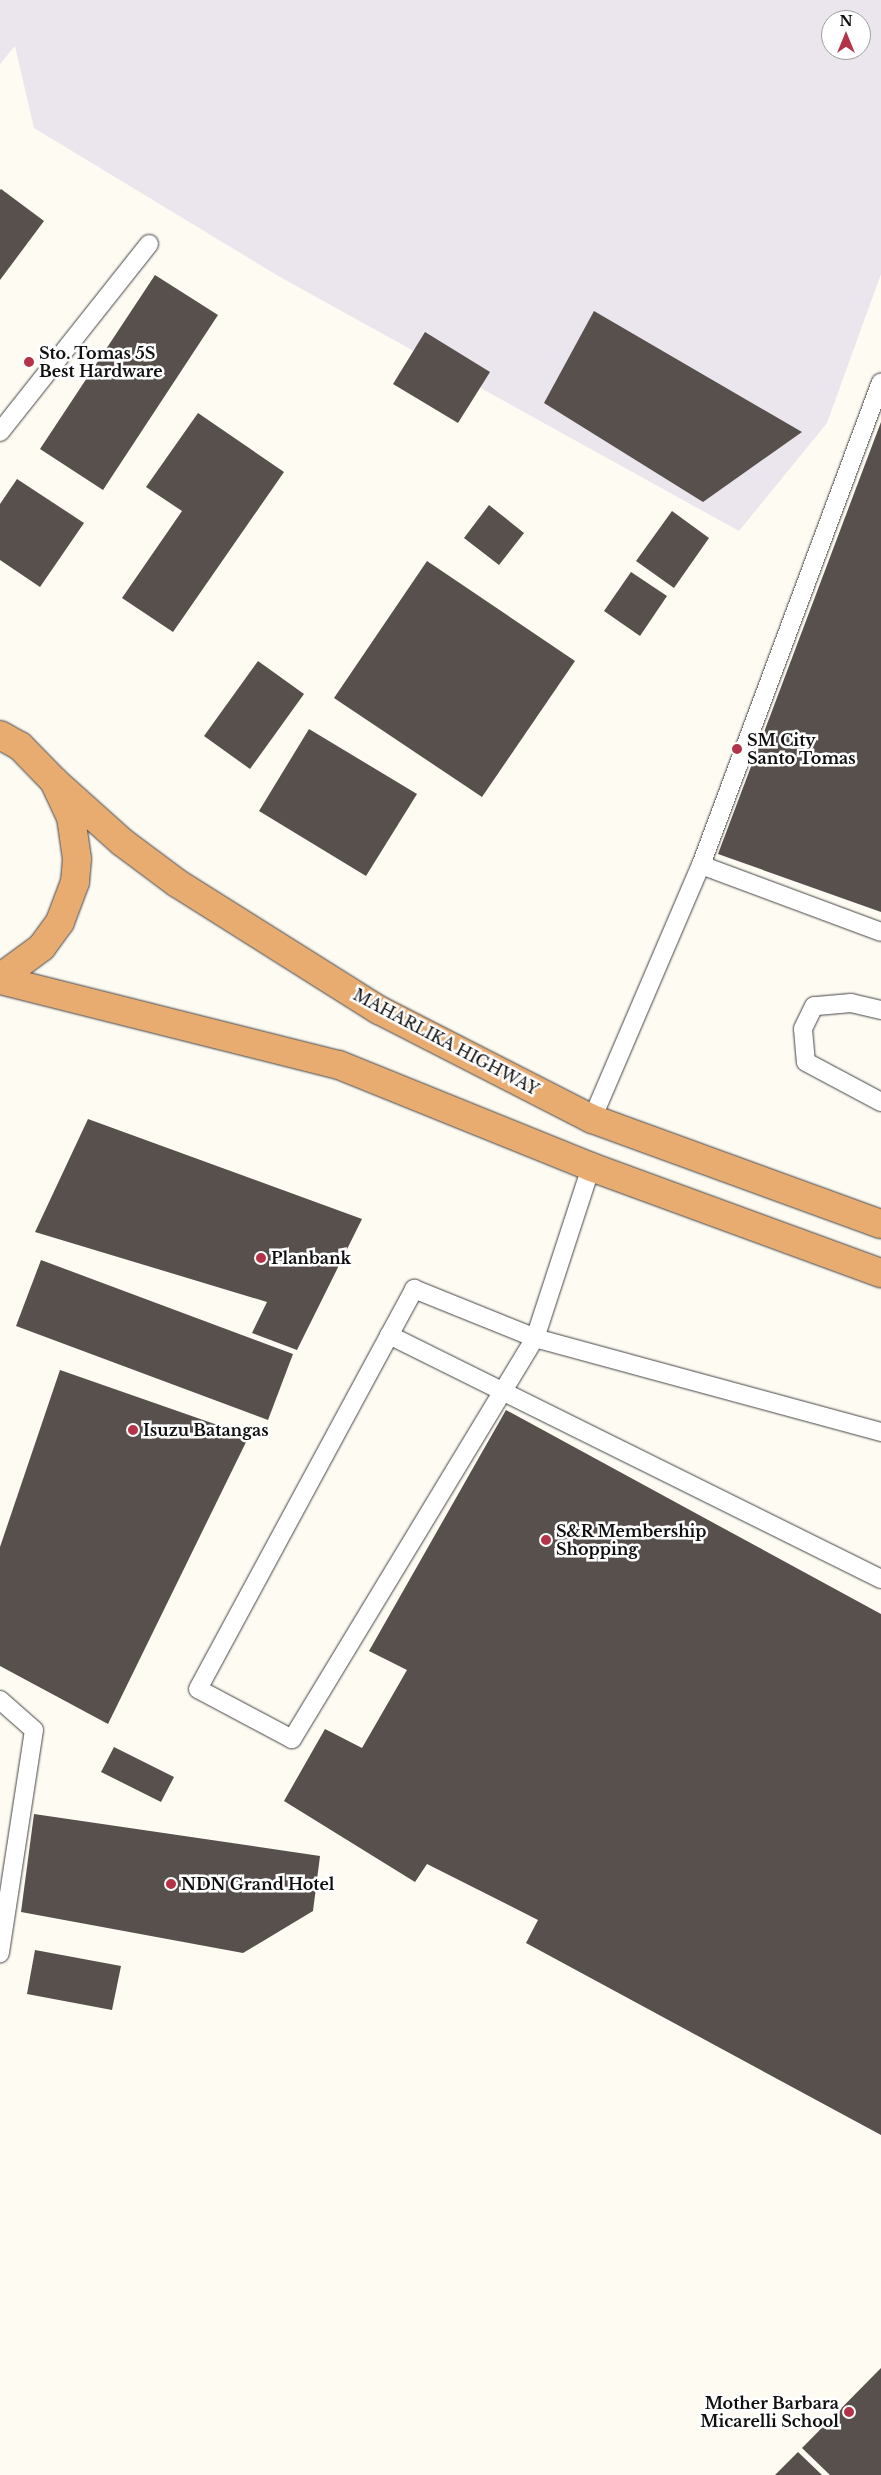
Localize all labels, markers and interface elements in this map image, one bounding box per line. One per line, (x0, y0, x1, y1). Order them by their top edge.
north arrow (821, 10, 871, 60)
text: N (839, 12, 853, 30)
place label: Sto. Tomas 5S Best Hardware (39, 343, 163, 381)
marker: Sto. Tomas 5S Best Hardware (23, 356, 35, 368)
place label: SM City Santo Tomas (747, 730, 856, 768)
marker: SM City Santo Tomas (731, 743, 743, 755)
street label: MAHARLIKA HIGHWAY (350, 985, 542, 1099)
place label: Planbank (271, 1248, 351, 1268)
marker: Planbank (255, 1252, 267, 1264)
place label: Isuzu Batangas (143, 1420, 269, 1440)
marker: Isuzu Batangas (127, 1424, 139, 1436)
place label: S&R Membership Shopping (556, 1521, 707, 1559)
marker: S&R Membership Shopping (540, 1534, 552, 1546)
place label: NDN Grand Hotel (181, 1874, 334, 1894)
marker: NDN Grand Hotel (165, 1878, 177, 1890)
place label: Mother Barbara Micarelli School (700, 2393, 839, 2431)
marker: Mother Barbara Micarelli School (843, 2406, 855, 2418)

